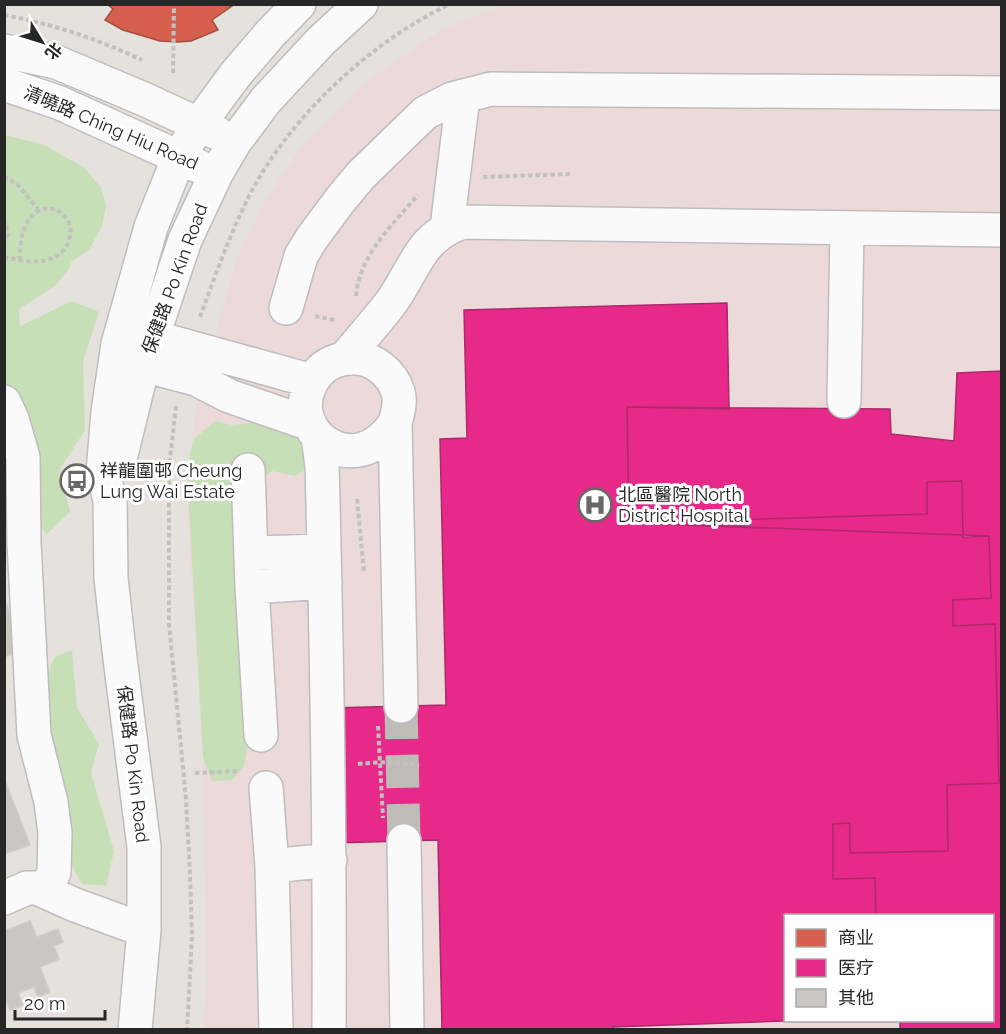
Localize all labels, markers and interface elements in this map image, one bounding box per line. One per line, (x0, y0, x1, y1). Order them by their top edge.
north arrow (12, 12, 72, 72)
text: 北 (41, 39, 66, 63)
street label: 清曉路 Ching Hiu Road (21, 81, 201, 174)
street label: 保健路 Po Kin Road (138, 201, 212, 357)
place label: 祥龍圍邨 Cheung Lung Wai Estate (100, 460, 242, 502)
bus stop icon: 祥龍圍邨 Cheung Lung Wai Estate (59, 463, 95, 499)
place label: 北區醫院 North District Hospital (618, 484, 749, 526)
hospital icon: 北區醫院 North District Hospital (577, 487, 613, 523)
street label: 保健路 Po Kin Road (113, 684, 154, 844)
legend (784, 914, 994, 1022)
text: 商业 (838, 927, 874, 948)
text: 医疗 (838, 957, 874, 978)
scale bar (15, 983, 105, 1021)
text: 其他 (838, 987, 874, 1008)
text: 20 m (24, 993, 66, 1014)

